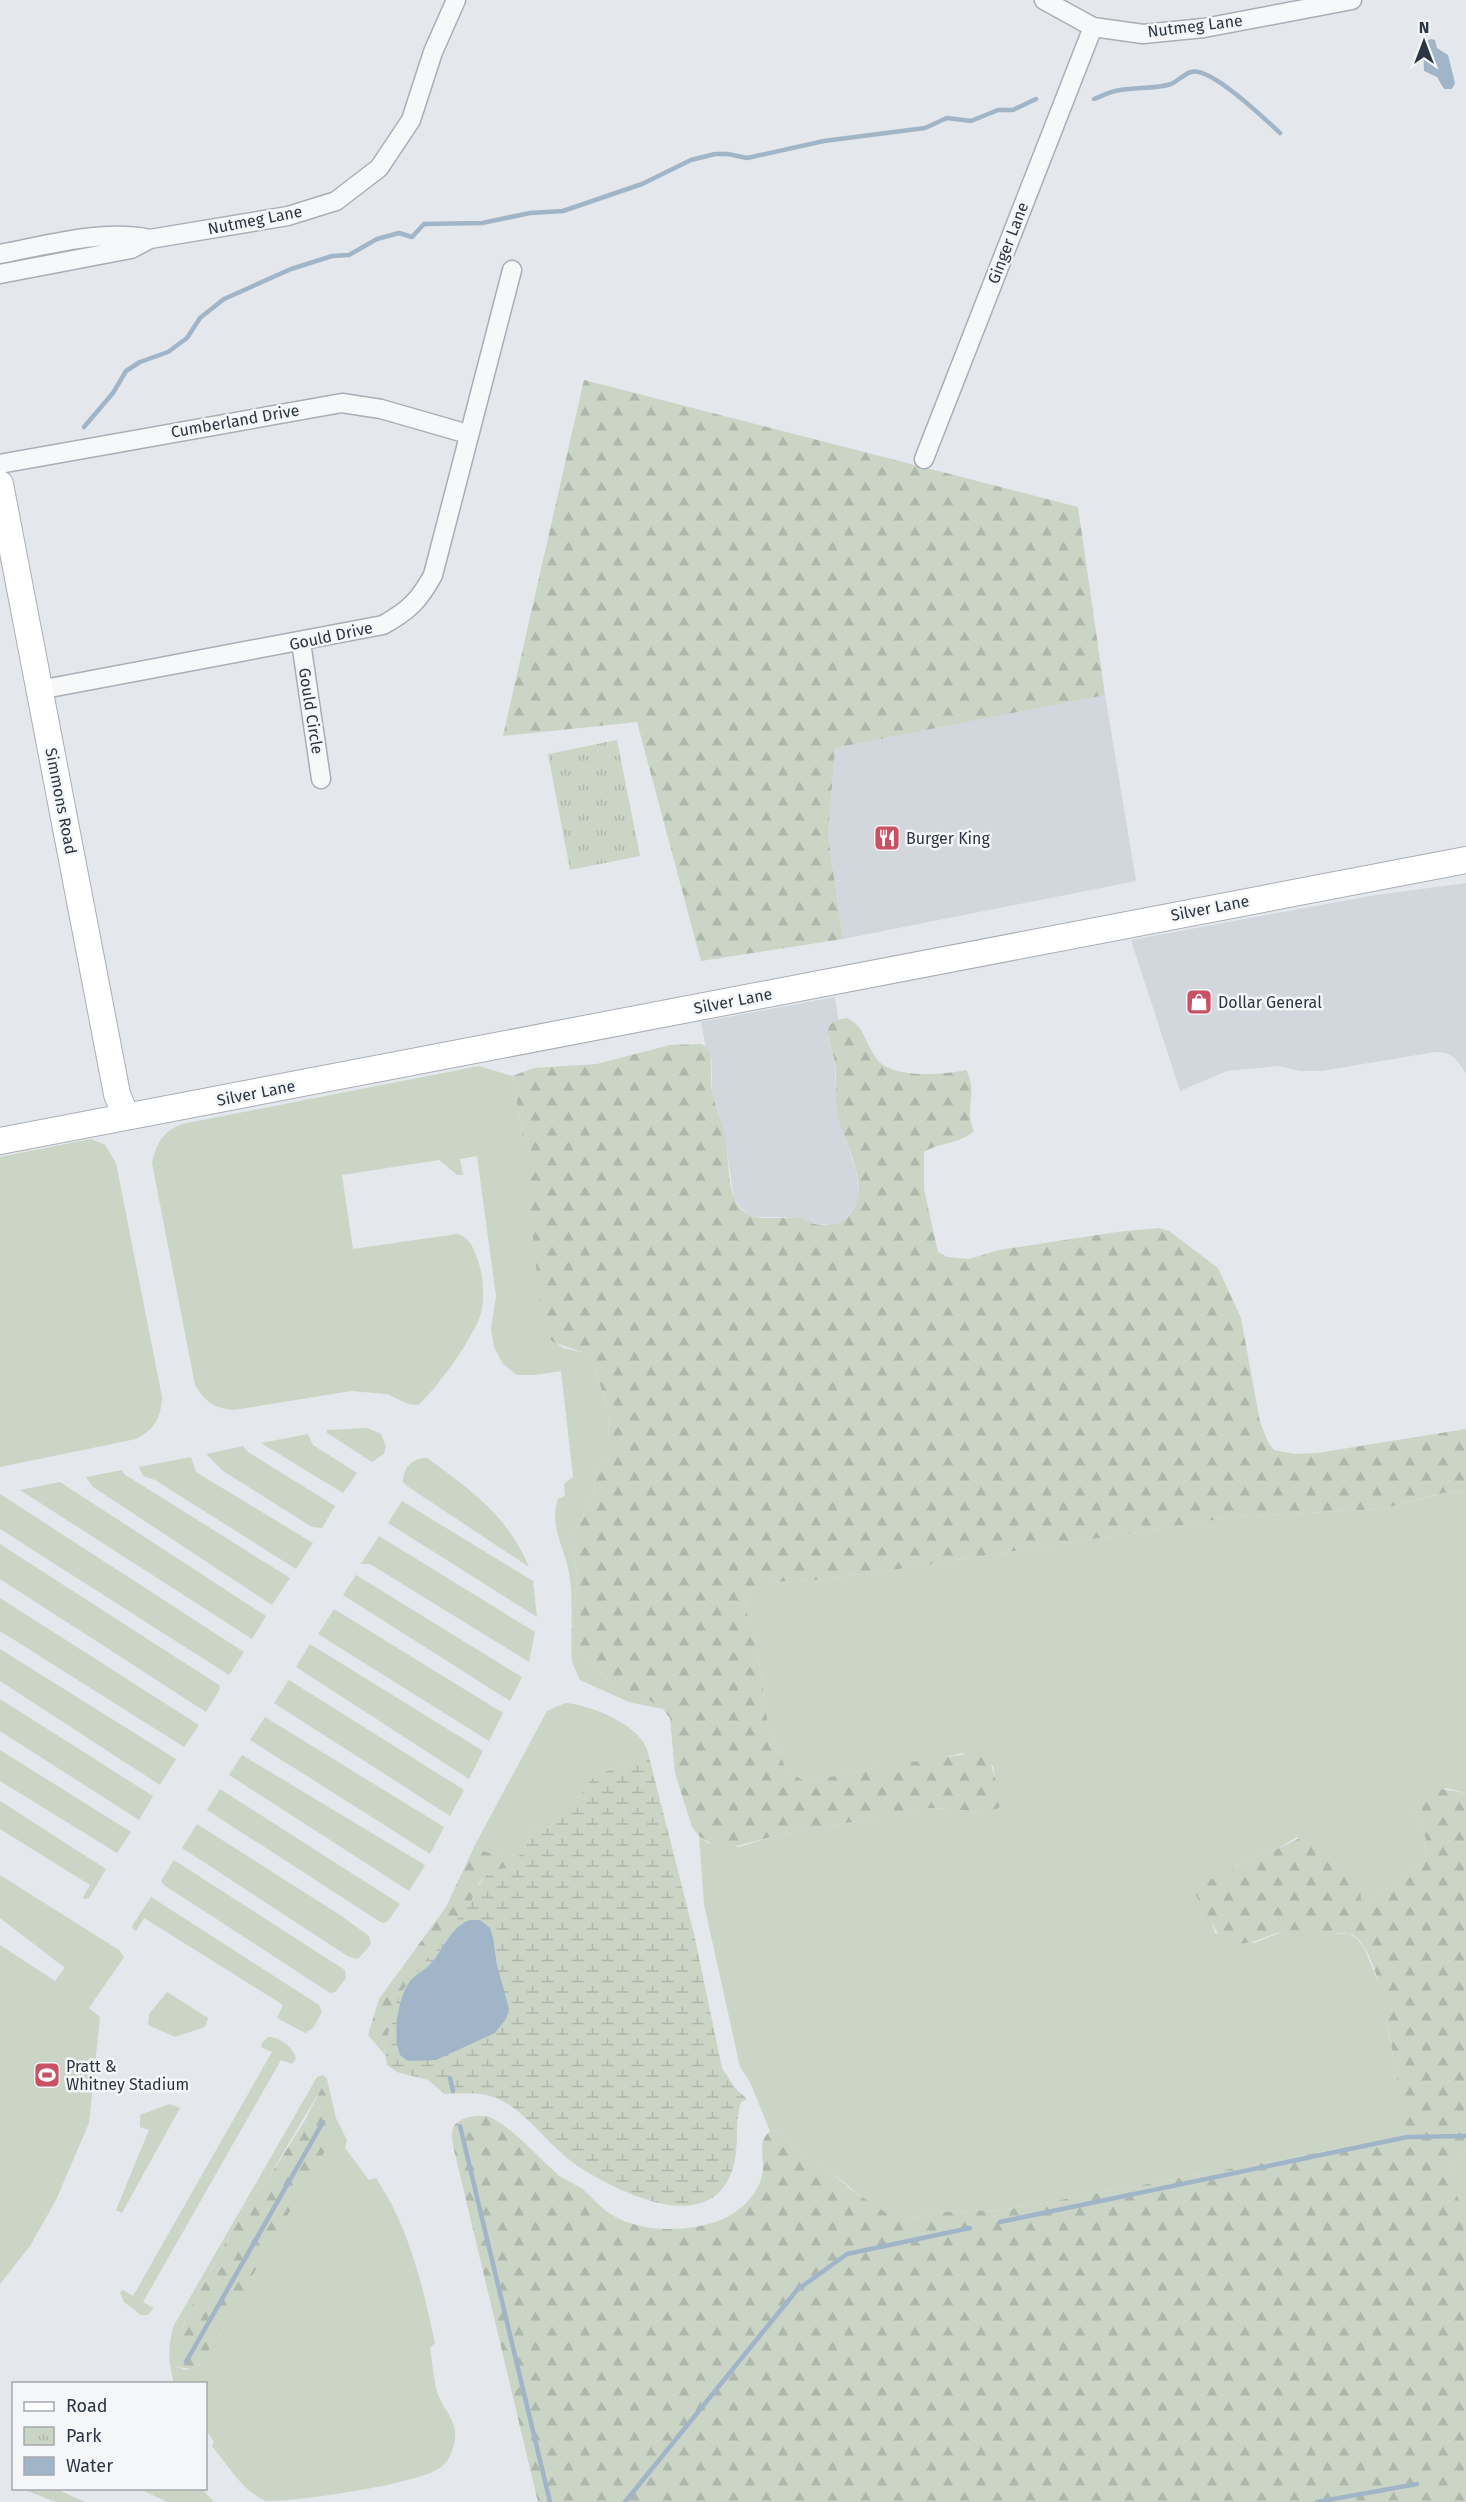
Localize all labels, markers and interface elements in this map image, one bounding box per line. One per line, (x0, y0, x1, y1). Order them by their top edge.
street label: Nutmeg Lane (1146, 11, 1244, 41)
north arrow (1394, 12, 1454, 72)
text: N (1419, 18, 1429, 37)
street label: Ginger Lane (984, 200, 1032, 286)
street label: Nutmeg Lane (206, 202, 304, 238)
street label: Cumberland Drive (169, 400, 301, 442)
street label: Gould Drive (288, 618, 374, 654)
street label: Gould Circle (295, 666, 327, 756)
street label: Simmons Road (41, 746, 81, 856)
restaurant icon: Burger King (872, 823, 902, 853)
place label: Burger King (906, 829, 990, 848)
street label: Silver Lane (1169, 891, 1251, 925)
street label: Silver Lane (692, 984, 774, 1018)
shop icon: Dollar General (1184, 987, 1214, 1017)
place label: Dollar General (1218, 993, 1322, 1012)
street label: Silver Lane (215, 1076, 297, 1110)
place label: Pratt & Whitney Stadium (66, 2057, 189, 2094)
sports icon: Pratt & Whitney Stadium (32, 2060, 62, 2090)
legend (12, 2382, 207, 2490)
text: Road (66, 2395, 108, 2417)
text: Park (66, 2425, 102, 2447)
text: Water (66, 2455, 113, 2477)

